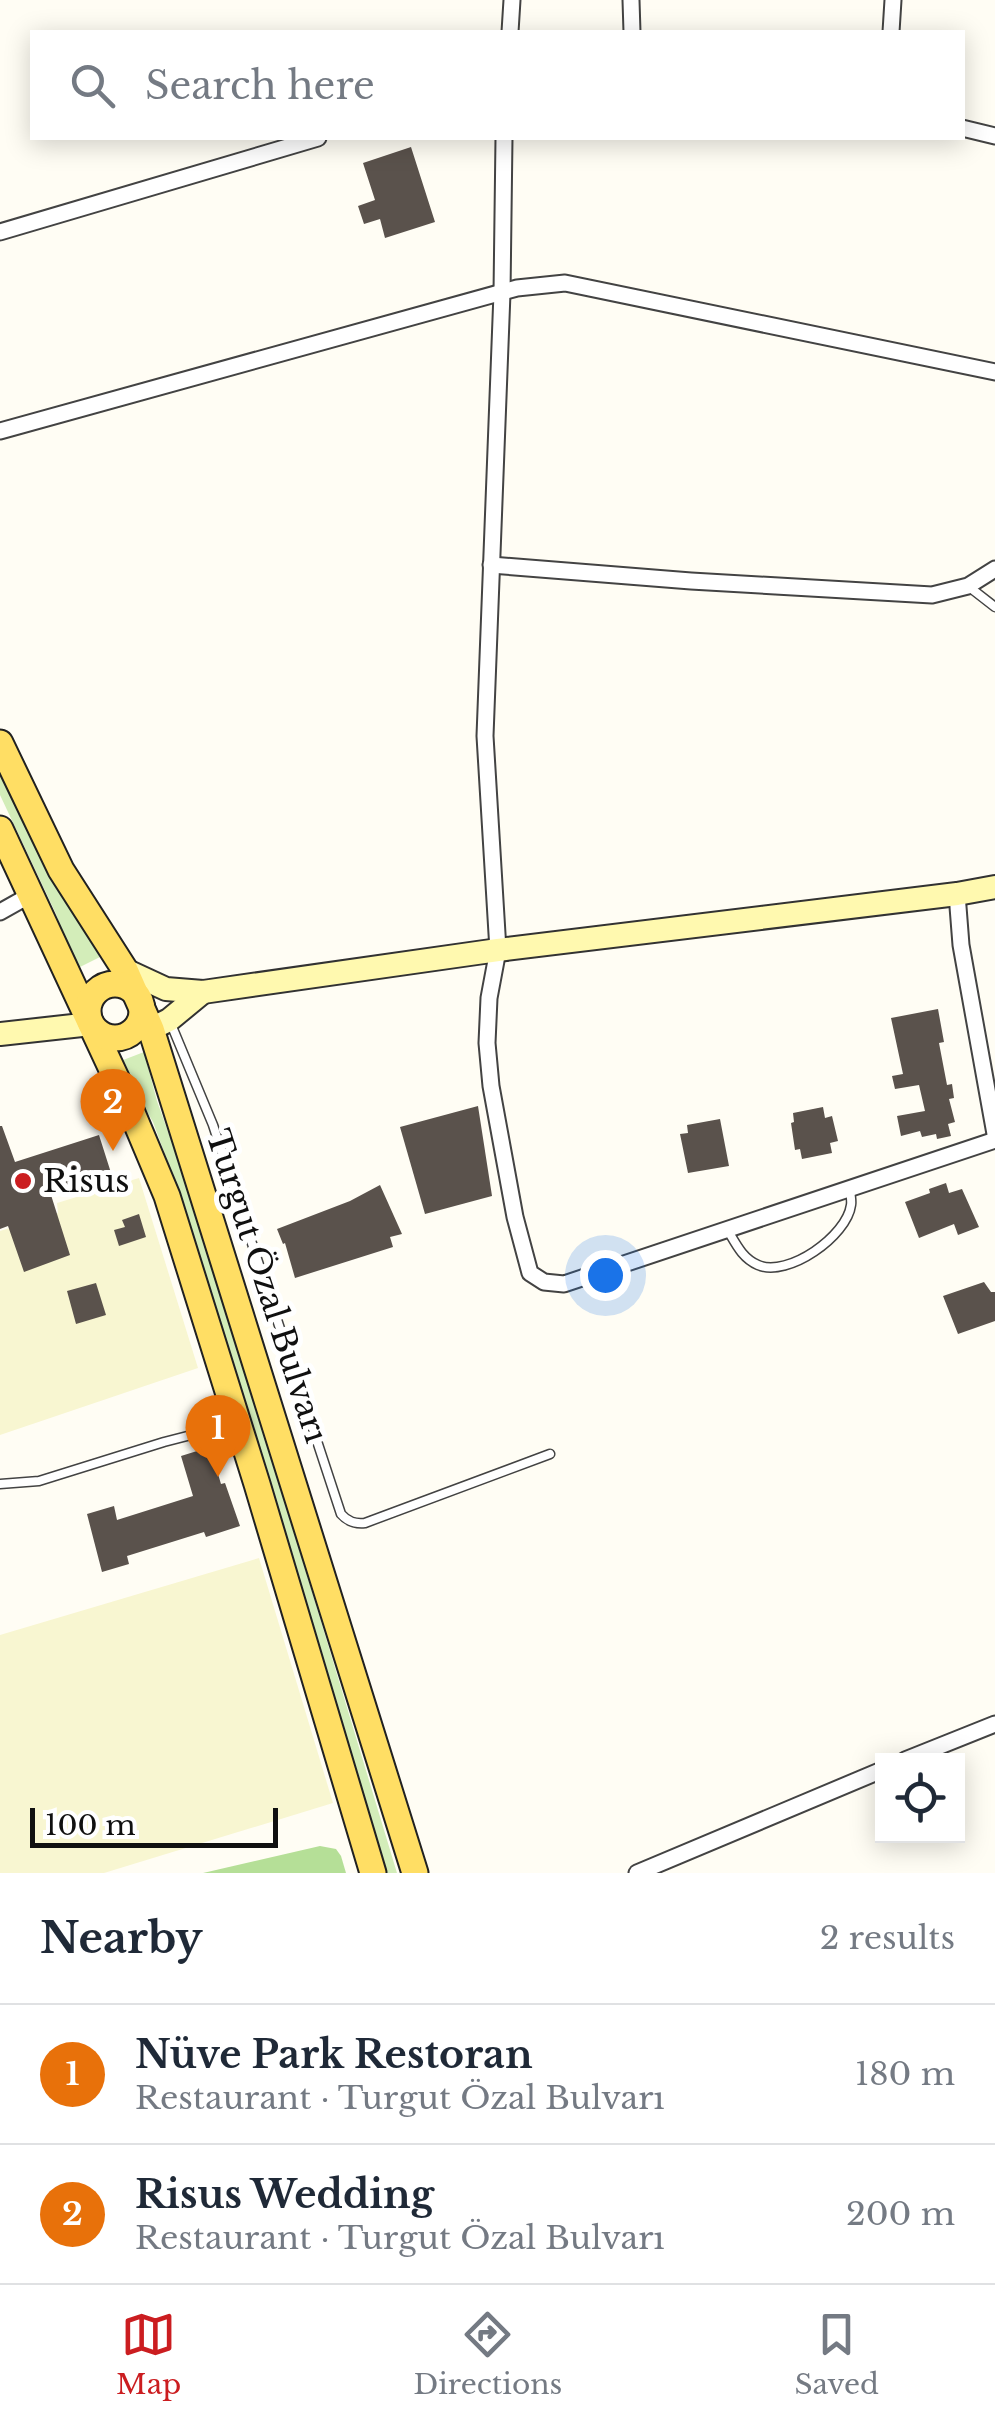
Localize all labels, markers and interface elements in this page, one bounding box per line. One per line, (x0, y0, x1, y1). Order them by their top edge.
search box (30, 30, 965, 140)
icon: search (65, 58, 120, 113)
text: Search here (145, 62, 375, 109)
pin: 2 (80, 1068, 146, 1151)
street label: Turgut Özal Bulvarı (197, 1124, 337, 1448)
place label: Risus (43, 1161, 130, 1201)
marker: Risus (12, 1170, 34, 1192)
your location (580, 1250, 631, 1301)
pin: 1 (186, 1394, 250, 1477)
map controls (875, 1753, 965, 1843)
button: locate (875, 1753, 965, 1843)
scale bar (30, 1803, 278, 1848)
text: 100 m (45, 1808, 136, 1843)
text: Nearby (40, 1912, 203, 1964)
text: 2 results (820, 1918, 955, 1958)
text: Nüve Park Restoran (135, 2031, 533, 2078)
text: 1 (66, 2054, 79, 2094)
text: 180 m (855, 2054, 955, 2094)
text: Restaurant · Turgut Özal Bulvarı (135, 2078, 665, 2118)
text: Risus Wedding (135, 2171, 434, 2218)
text: 2 (62, 2194, 83, 2234)
text: 200 m (846, 2194, 955, 2234)
text: Restaurant · Turgut Özal Bulvarı (135, 2218, 665, 2258)
tab: Map (116, 2307, 181, 2402)
tab: Directions (413, 2307, 562, 2402)
tab: Saved (794, 2307, 879, 2402)

